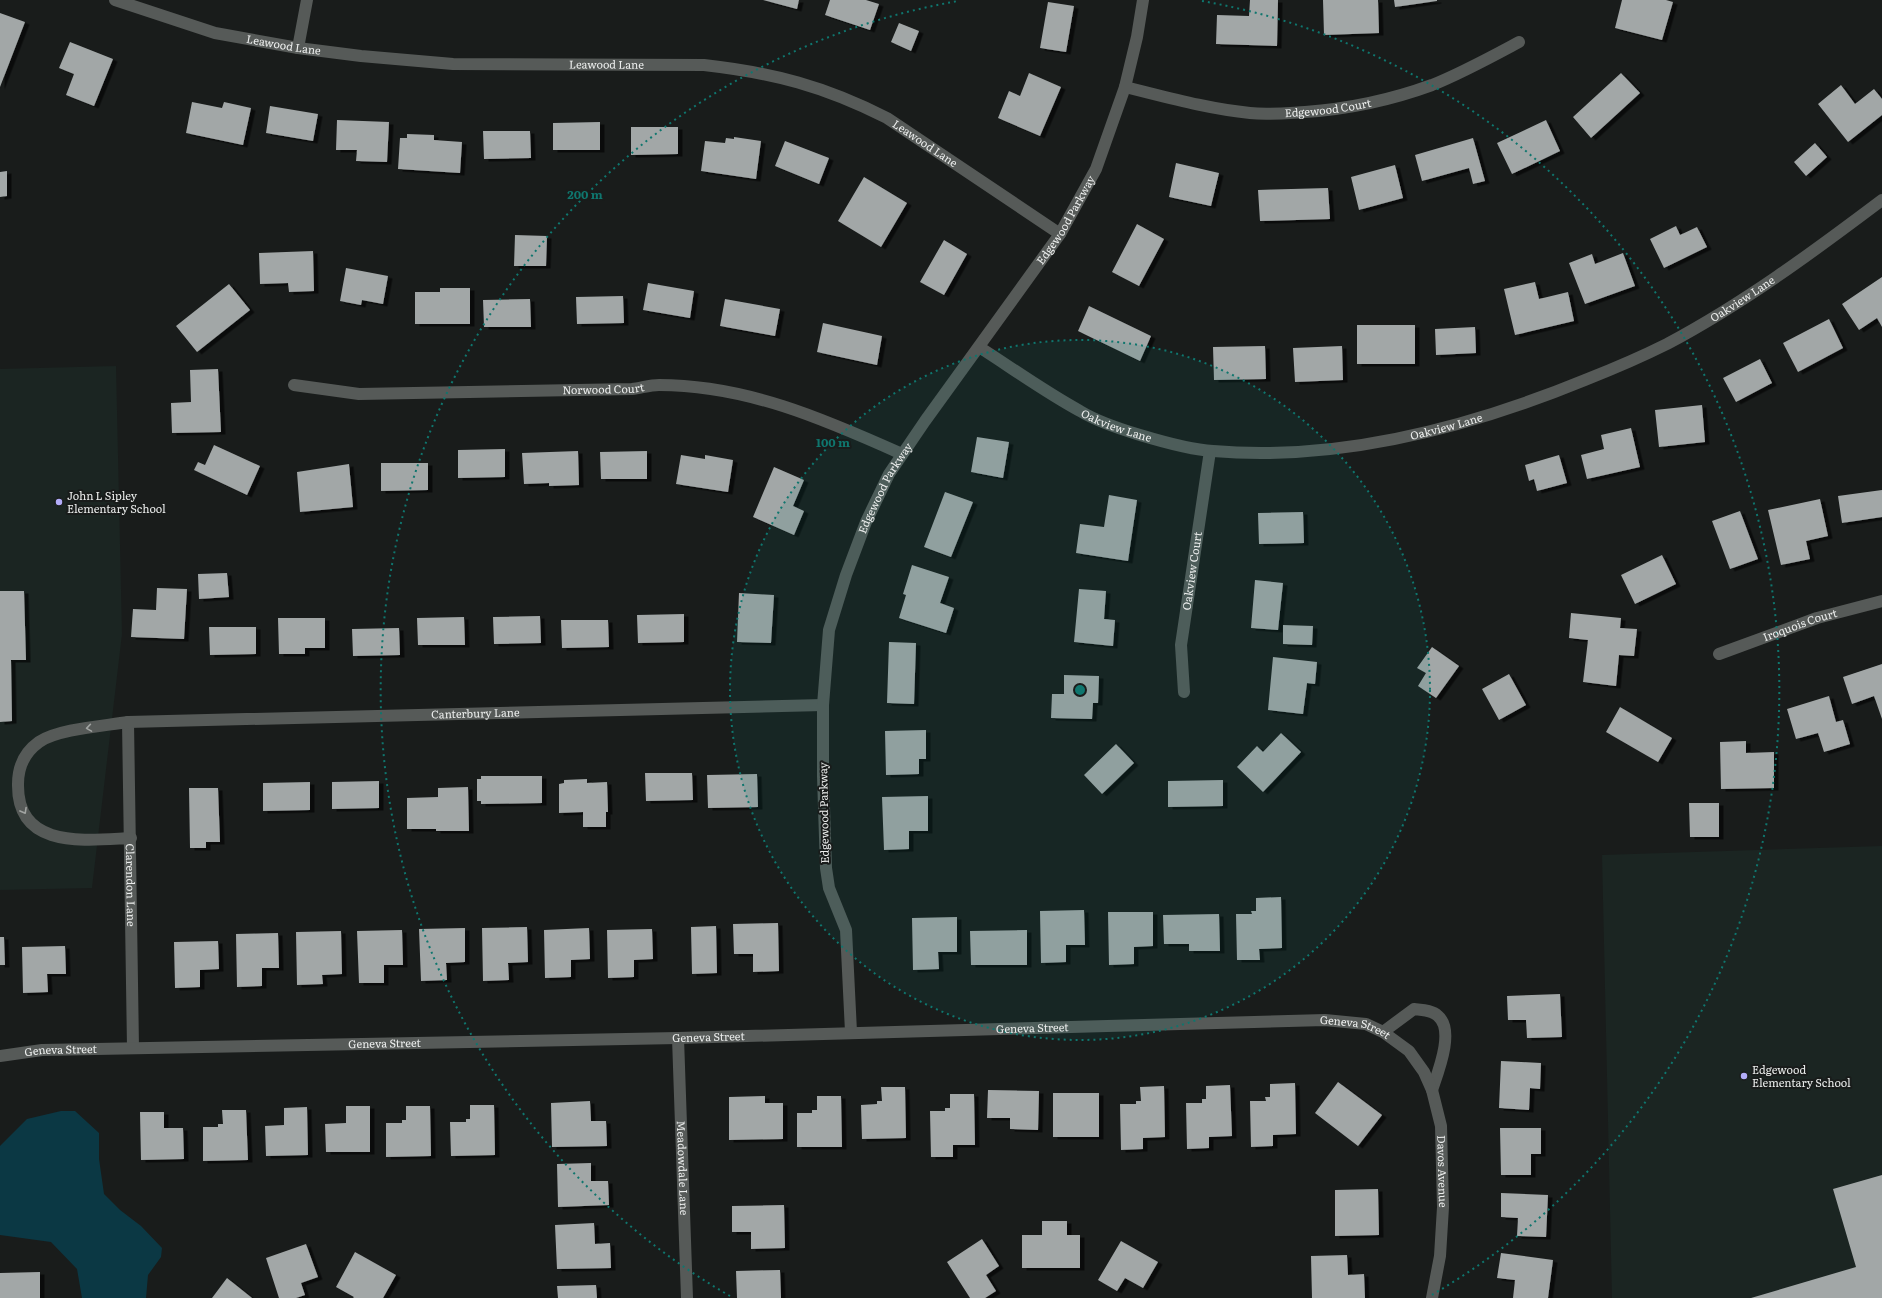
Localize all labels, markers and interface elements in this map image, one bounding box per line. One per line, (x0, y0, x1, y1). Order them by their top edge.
street label: Leawood Lane (245, 30, 322, 58)
street label: Leawood Lane (569, 55, 644, 72)
street label: Edgewood Court (1284, 94, 1373, 120)
street label: Leawood Lane (890, 115, 962, 170)
street label: Edgewood Parkway (1032, 172, 1098, 267)
text: 200 m (567, 185, 603, 203)
street label: Oakview Lane (1707, 271, 1778, 325)
street label: Norwood Court (562, 378, 646, 397)
street label: Oakview Lane (1079, 404, 1154, 445)
street label: Oakview Lane (1408, 408, 1484, 443)
text: 100 m (816, 433, 850, 451)
street label: Edgewood Parkway (853, 438, 916, 536)
place label: John L Sipley Elementary School (67, 487, 166, 516)
marker: John L Sipley Elementary School (54, 497, 64, 507)
street label: Oakview Court (1177, 530, 1205, 611)
street label: Iroquois Court (1760, 604, 1839, 644)
centre of rings (1073, 683, 1087, 697)
street label: Canterbury Lane (431, 703, 520, 722)
one-way arrow (86, 724, 93, 732)
street label: Edgewood Parkway (814, 762, 832, 864)
one-way arrow (19, 807, 26, 814)
street label: Clarendon Lane (123, 843, 140, 927)
street label: Geneva Street (1320, 1011, 1395, 1042)
street label: Geneva Street (996, 1018, 1069, 1036)
street label: Geneva Street (672, 1027, 745, 1045)
street label: Geneva Street (348, 1034, 422, 1051)
street label: Geneva Street (23, 1040, 98, 1059)
place label: Edgewood Elementary School (1752, 1061, 1851, 1090)
marker: Edgewood Elementary School (1739, 1071, 1749, 1081)
street label: Meadowdale Lane (674, 1120, 693, 1216)
street label: Davos Avenue (1434, 1135, 1452, 1208)

